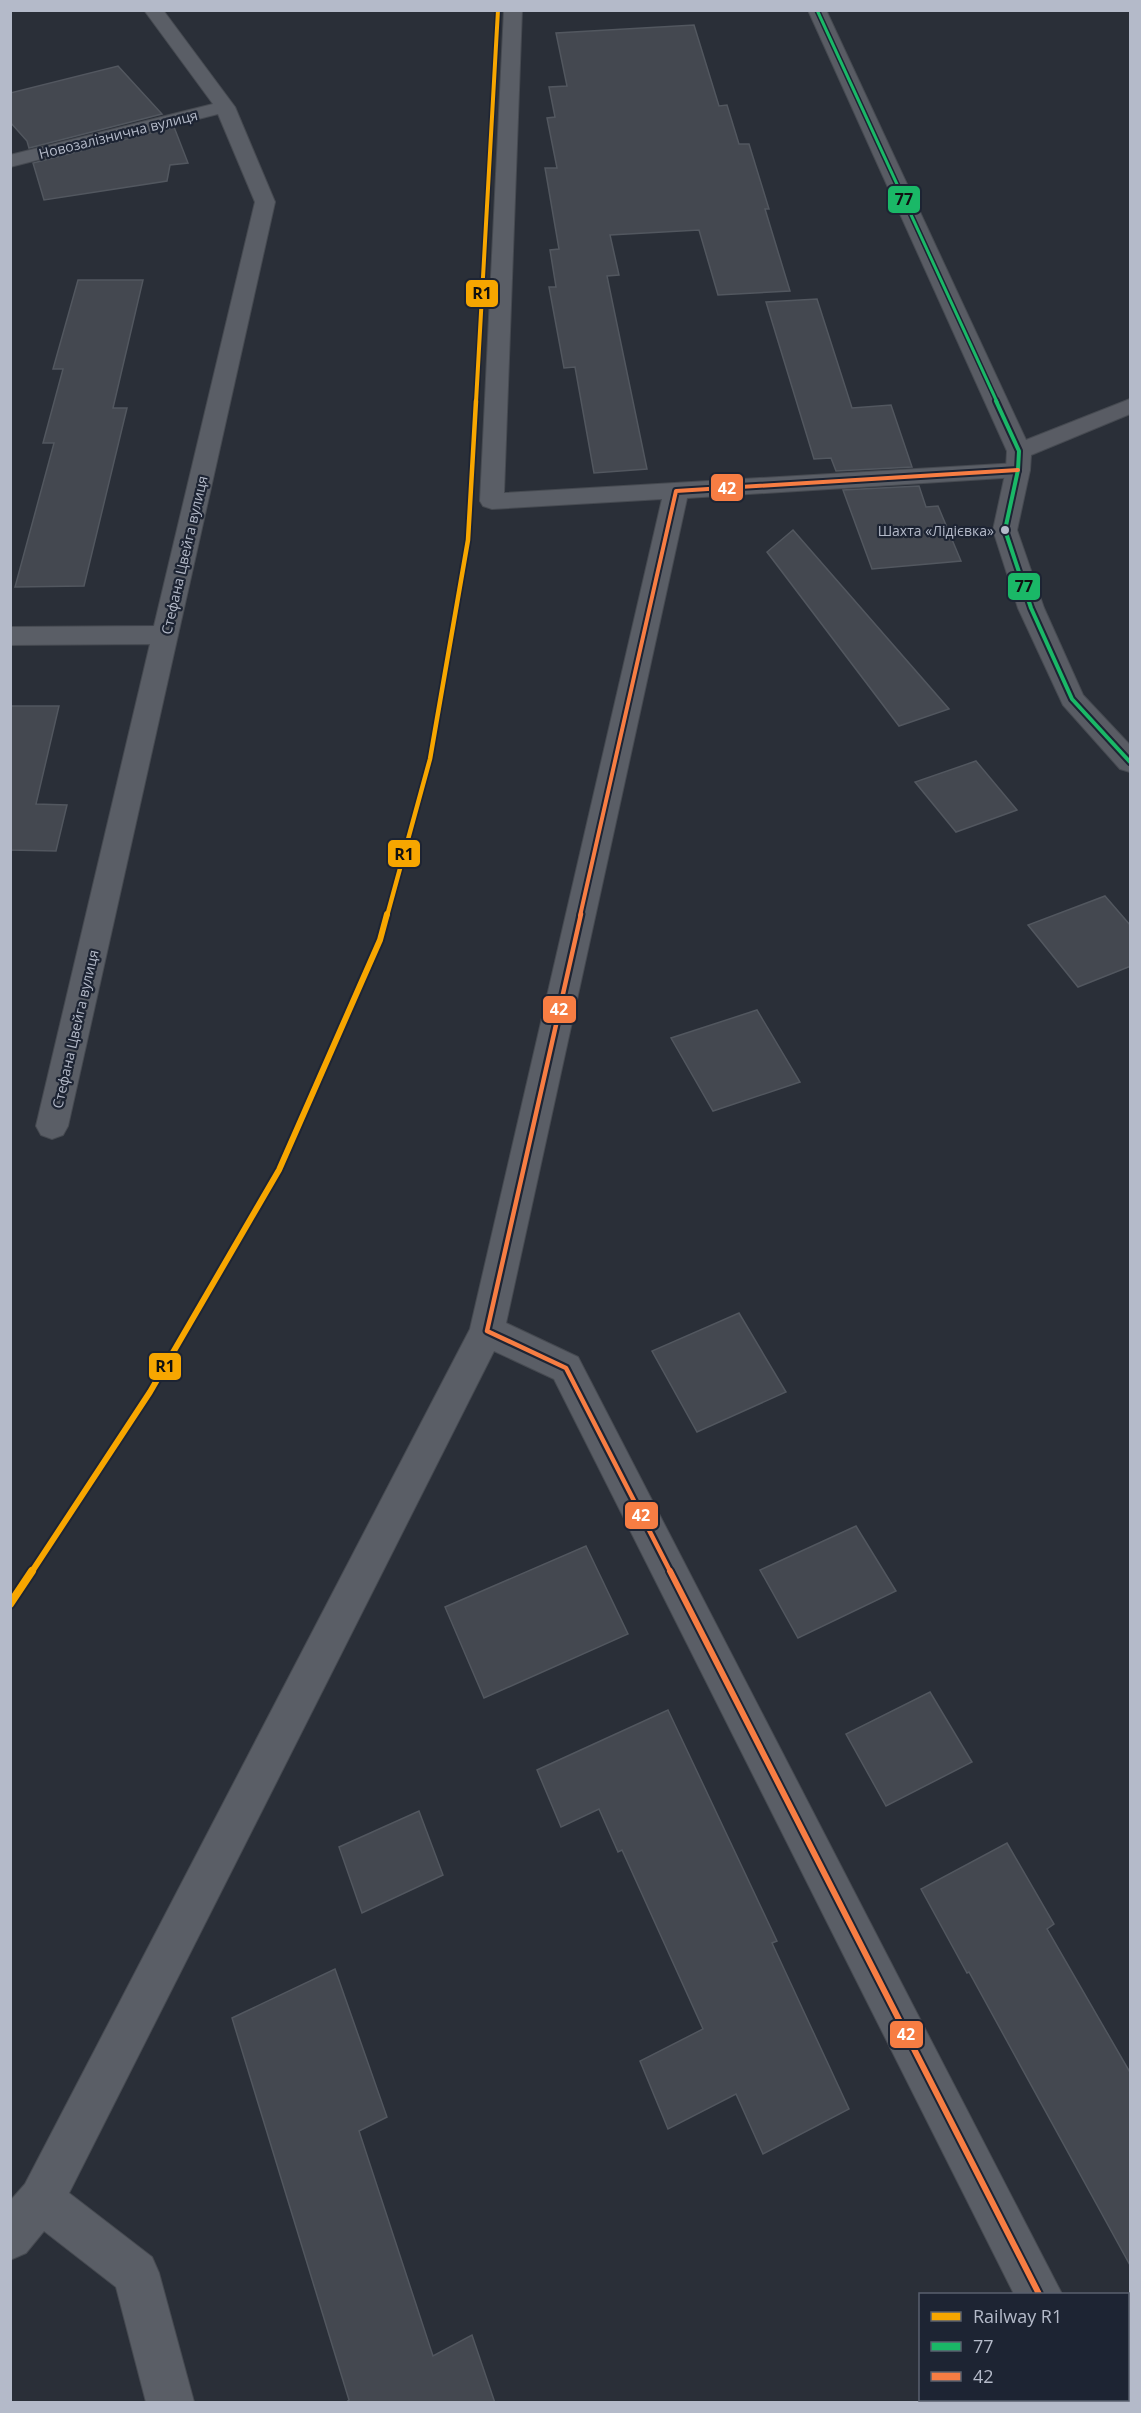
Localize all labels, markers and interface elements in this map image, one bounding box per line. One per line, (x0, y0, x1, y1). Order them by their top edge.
street label: Новозалізнична вулиця (37, 105, 199, 163)
line badge: 77 (887, 185, 921, 214)
text: 77 (895, 188, 913, 210)
line badge: R1 (465, 279, 499, 308)
text: R1 (472, 282, 492, 304)
line badge: 42 (710, 473, 744, 502)
street label: Стефана Цвейга вулиця (156, 474, 212, 636)
text: 42 (718, 477, 736, 499)
place label: Шахта «Лідієвка» (878, 521, 994, 540)
marker: Шахта «Лідієвка» (999, 524, 1011, 536)
line badge: 77 (1007, 572, 1041, 601)
text: 77 (1015, 575, 1033, 597)
line badge: R1 (387, 839, 421, 868)
text: R1 (394, 843, 414, 865)
street label: Стефана Цвейга вулиця (47, 948, 103, 1110)
line badge: 42 (542, 995, 577, 1024)
text: 42 (550, 998, 568, 1020)
line badge: R1 (148, 1352, 182, 1381)
text: R1 (155, 1355, 175, 1377)
line badge: 42 (624, 1501, 659, 1530)
text: 42 (632, 1504, 650, 1526)
line badge: 42 (889, 2020, 924, 2049)
text: 42 (897, 2023, 915, 2045)
legend (919, 2293, 1129, 2401)
text: Railway R1 (973, 2304, 1062, 2328)
text: 77 (973, 2334, 994, 2358)
text: 42 (973, 2364, 994, 2388)

